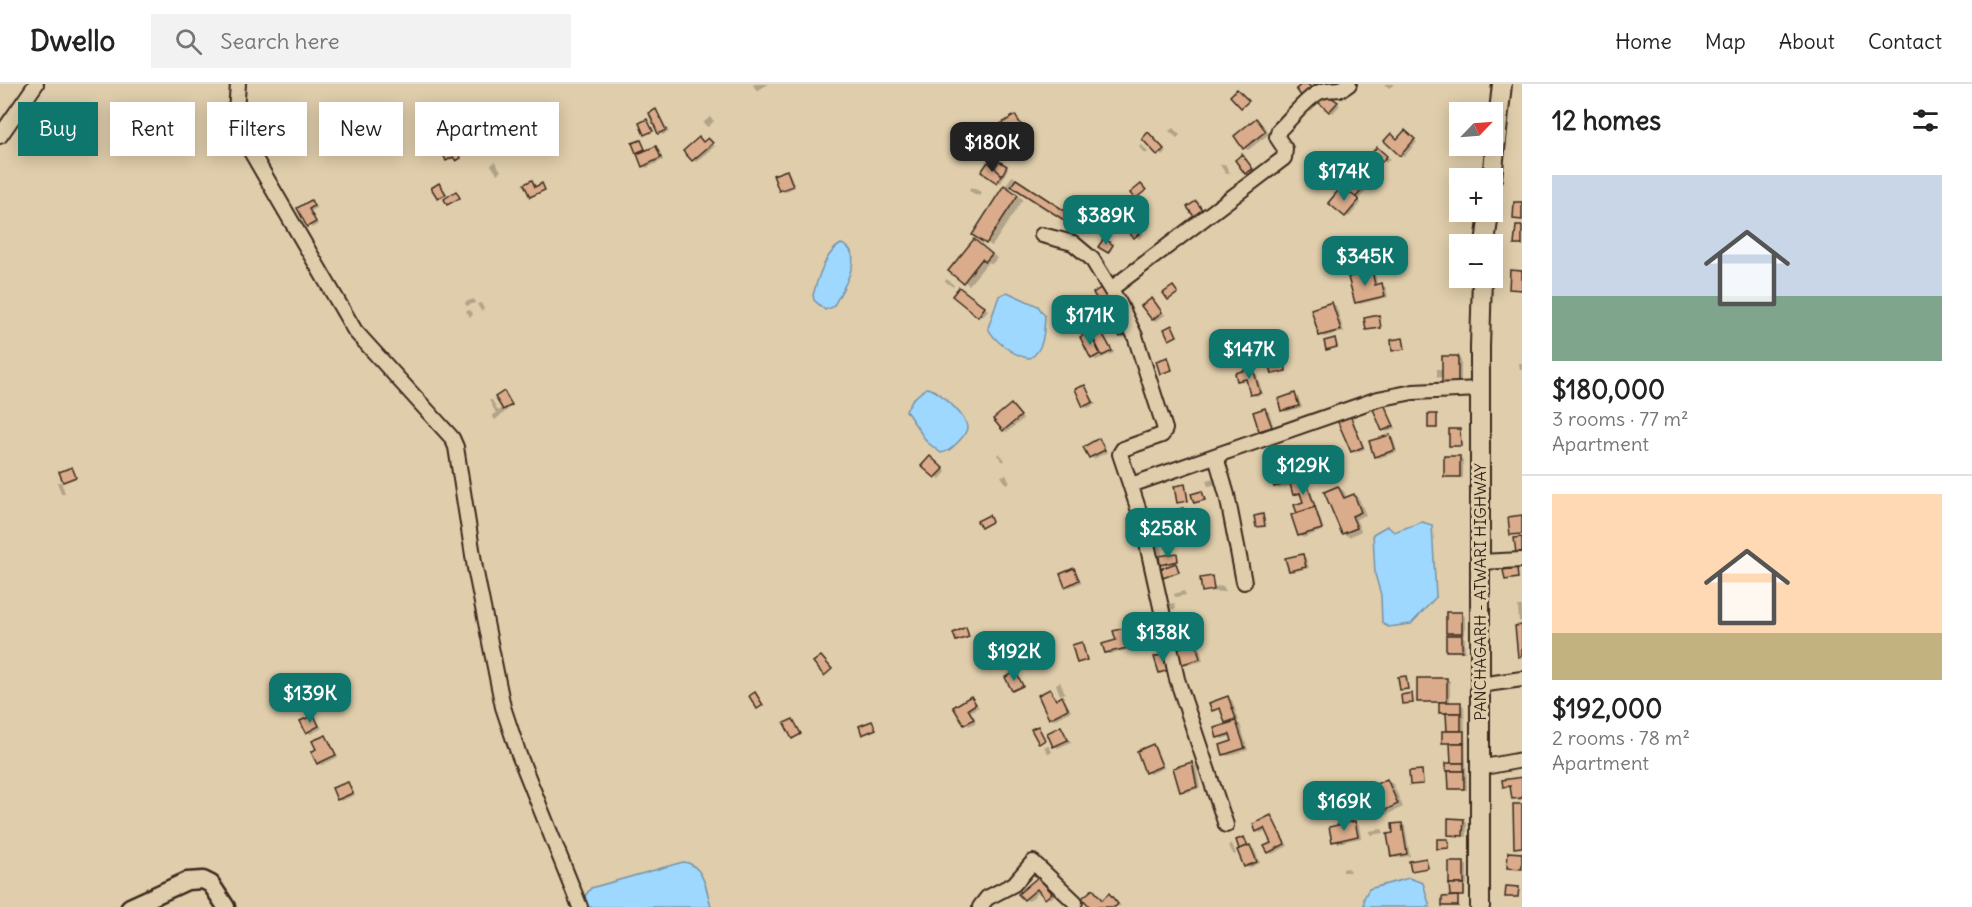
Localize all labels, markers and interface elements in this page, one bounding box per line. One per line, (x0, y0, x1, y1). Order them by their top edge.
search box (151, 14, 571, 68)
text: Dwello (30, 23, 115, 59)
icon: search (172, 25, 205, 58)
text: Search here (220, 27, 340, 55)
text: Home (1615, 28, 1672, 55)
text: Map (1705, 28, 1746, 55)
text: About (1779, 28, 1835, 55)
text: Contact (1868, 28, 1942, 55)
chip: Buy (18, 102, 98, 156)
chip: Rent (110, 102, 195, 156)
chip: Filters (207, 102, 307, 156)
chip: New (319, 102, 403, 156)
chip: Apartment (415, 102, 559, 156)
north arrow (1449, 102, 1503, 156)
map controls (1449, 102, 1503, 288)
text: 12 homes (1552, 104, 1661, 137)
icon: filters (1909, 104, 1942, 137)
pin: $180K (950, 122, 1034, 173)
text: $180K (964, 129, 1020, 154)
pin: $174K (1302, 151, 1386, 202)
text: $174K (1318, 158, 1370, 183)
button: + (1449, 168, 1503, 222)
pin: $389K (1064, 195, 1148, 246)
text: $389K (1077, 202, 1135, 227)
icon: home (1693, 214, 1801, 322)
button: − (1449, 234, 1503, 288)
pin: $345K (1323, 236, 1407, 287)
text: $345K (1336, 243, 1394, 268)
pin: $171K (1048, 295, 1132, 346)
text: $171K (1066, 302, 1114, 327)
pin: $147K (1207, 329, 1291, 380)
text: $147K (1223, 336, 1275, 361)
text: $180,000 (1552, 373, 1665, 406)
text: 3 rooms · 77 m² (1552, 406, 1689, 431)
text: Apartment (1552, 431, 1649, 456)
pin: $129K (1261, 445, 1345, 496)
text: $129K (1276, 452, 1330, 477)
street label: PANCHAGARH - ATWARI HIGHWAY (1470, 463, 1490, 721)
pin: $258K (1126, 508, 1210, 559)
text: $258K (1139, 515, 1197, 540)
icon: home (1693, 533, 1801, 641)
pin: $138K (1121, 612, 1205, 663)
text: $138K (1136, 619, 1190, 644)
pin: $192K (972, 631, 1056, 682)
text: $192K (987, 638, 1041, 663)
pin: $139K (268, 673, 352, 724)
text: $139K (283, 680, 337, 705)
text: $192,000 (1552, 692, 1662, 725)
text: 2 rooms · 78 m² (1552, 725, 1690, 750)
text: Apartment (1552, 750, 1649, 775)
pin: $169K (1302, 781, 1386, 832)
text: $169K (1317, 788, 1371, 813)

